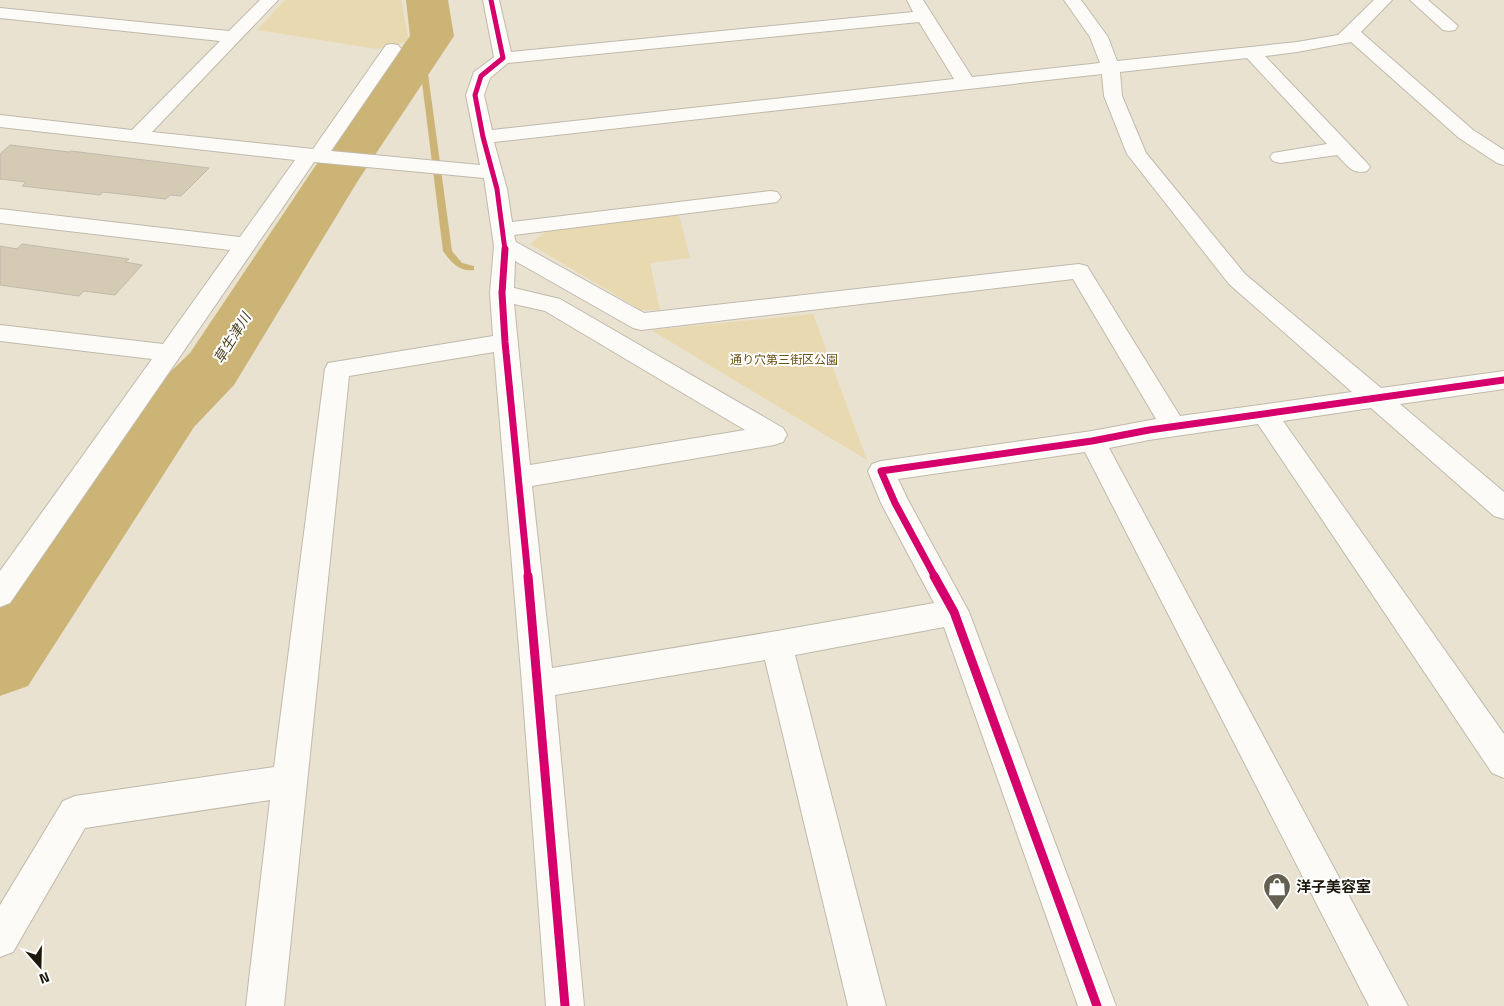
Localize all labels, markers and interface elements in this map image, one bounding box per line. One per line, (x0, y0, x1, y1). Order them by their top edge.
water label: 草生津川 (208, 307, 256, 367)
park label: 通り穴第三街区公園 (730, 350, 838, 369)
shop icon: 洋子美容室 (1262, 872, 1292, 911)
place label: 洋子美容室 (1296, 875, 1371, 898)
north arrow (15, 941, 65, 991)
text: N (36, 967, 53, 990)

